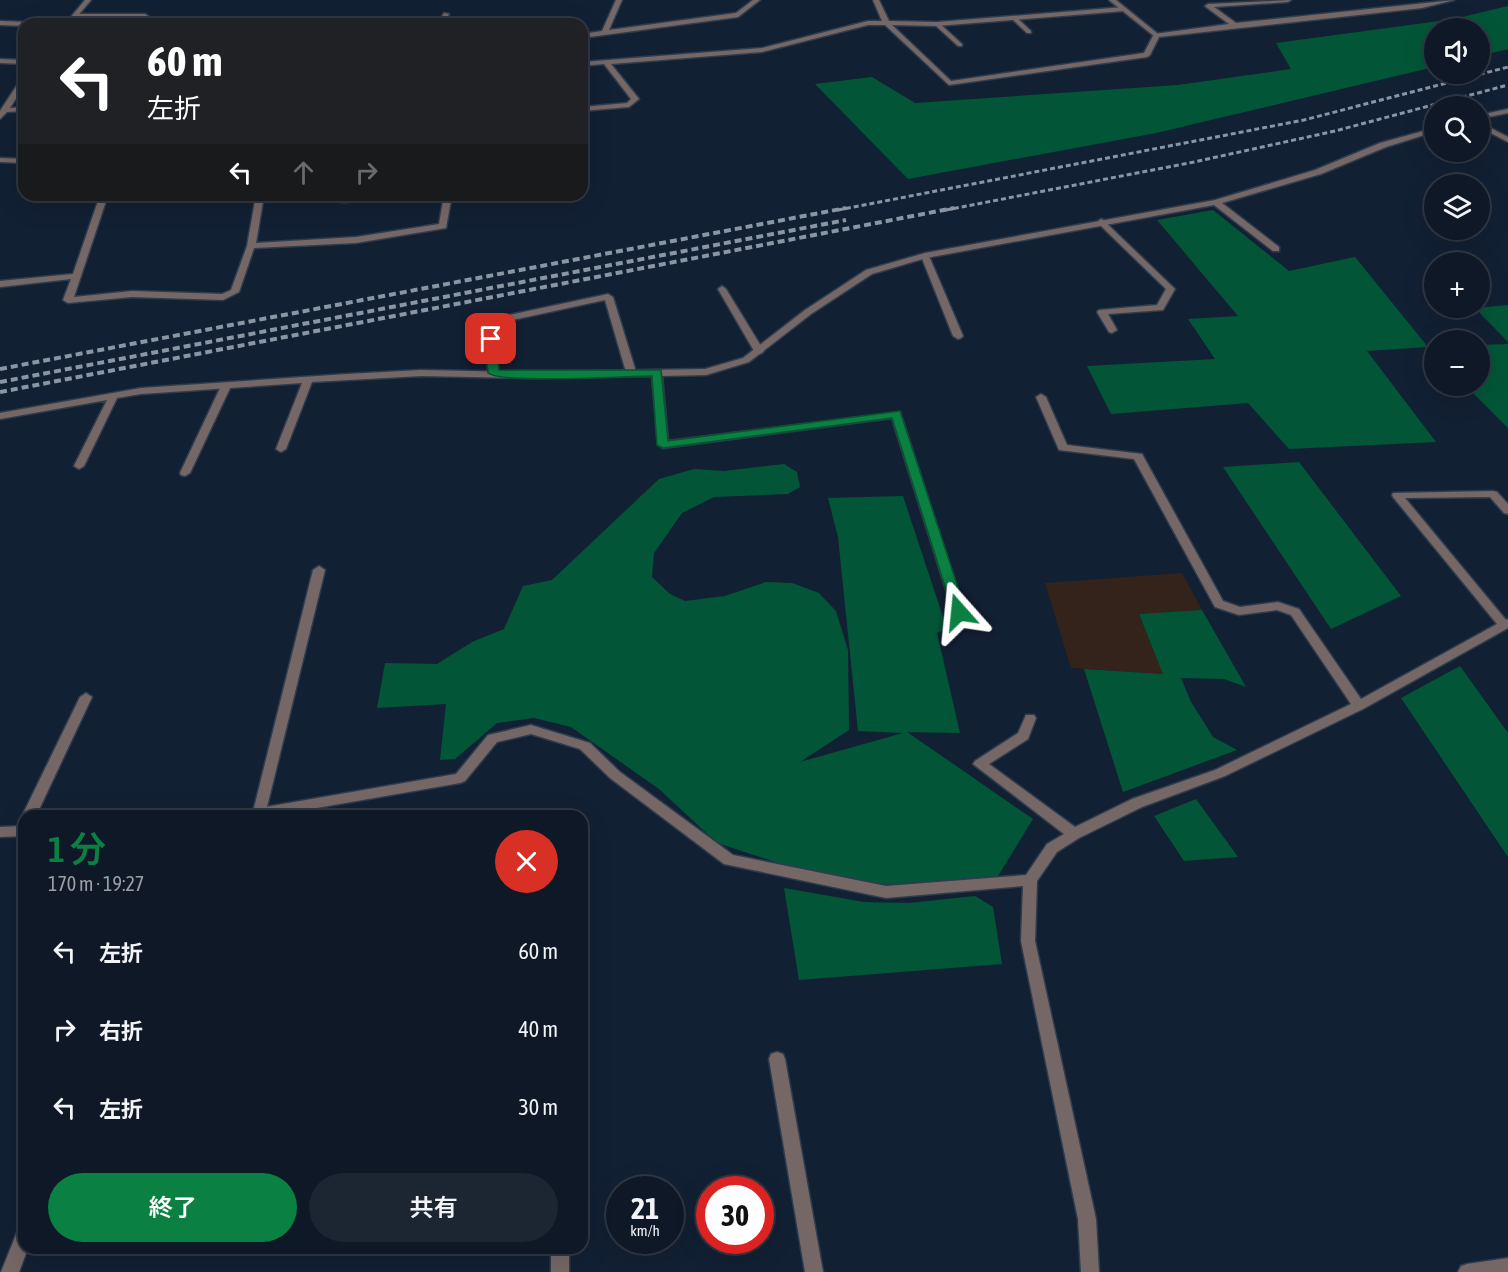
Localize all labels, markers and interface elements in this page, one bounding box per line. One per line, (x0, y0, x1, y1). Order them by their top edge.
map controls (1424, 18, 1490, 396)
button: sound (1424, 18, 1490, 84)
text: 60 m (147, 37, 222, 85)
icon: left (48, 42, 126, 120)
text: 左折 (147, 93, 201, 124)
button: search (1424, 96, 1490, 162)
icon: left (224, 156, 257, 189)
icon: ahead (287, 156, 320, 189)
icon: right (350, 156, 383, 189)
button: layers (1424, 174, 1490, 240)
button: + (1424, 252, 1490, 318)
pin (465, 313, 516, 364)
icon: arrive (474, 322, 507, 355)
button: − (1424, 330, 1490, 396)
position arrow (927, 580, 991, 644)
text: 1 分 (48, 828, 106, 870)
button: close (495, 830, 558, 893)
text: 170 m · 19:27 (48, 872, 144, 895)
icon: left (48, 935, 81, 968)
text: 60 m (518, 938, 558, 964)
text: 左折 (99, 940, 143, 966)
icon: right (48, 1013, 81, 1046)
text: 40 m (518, 1016, 558, 1042)
text: 右折 (99, 1018, 143, 1044)
icon: left (48, 1091, 81, 1124)
text: 30 m (518, 1094, 558, 1120)
text: 左折 (99, 1096, 143, 1122)
button: 終了 (48, 1173, 297, 1242)
button: 共有 (309, 1173, 558, 1242)
speed limit sign: 30 (696, 1176, 774, 1254)
text: 21 (631, 1191, 659, 1225)
text: km/h (630, 1222, 660, 1239)

